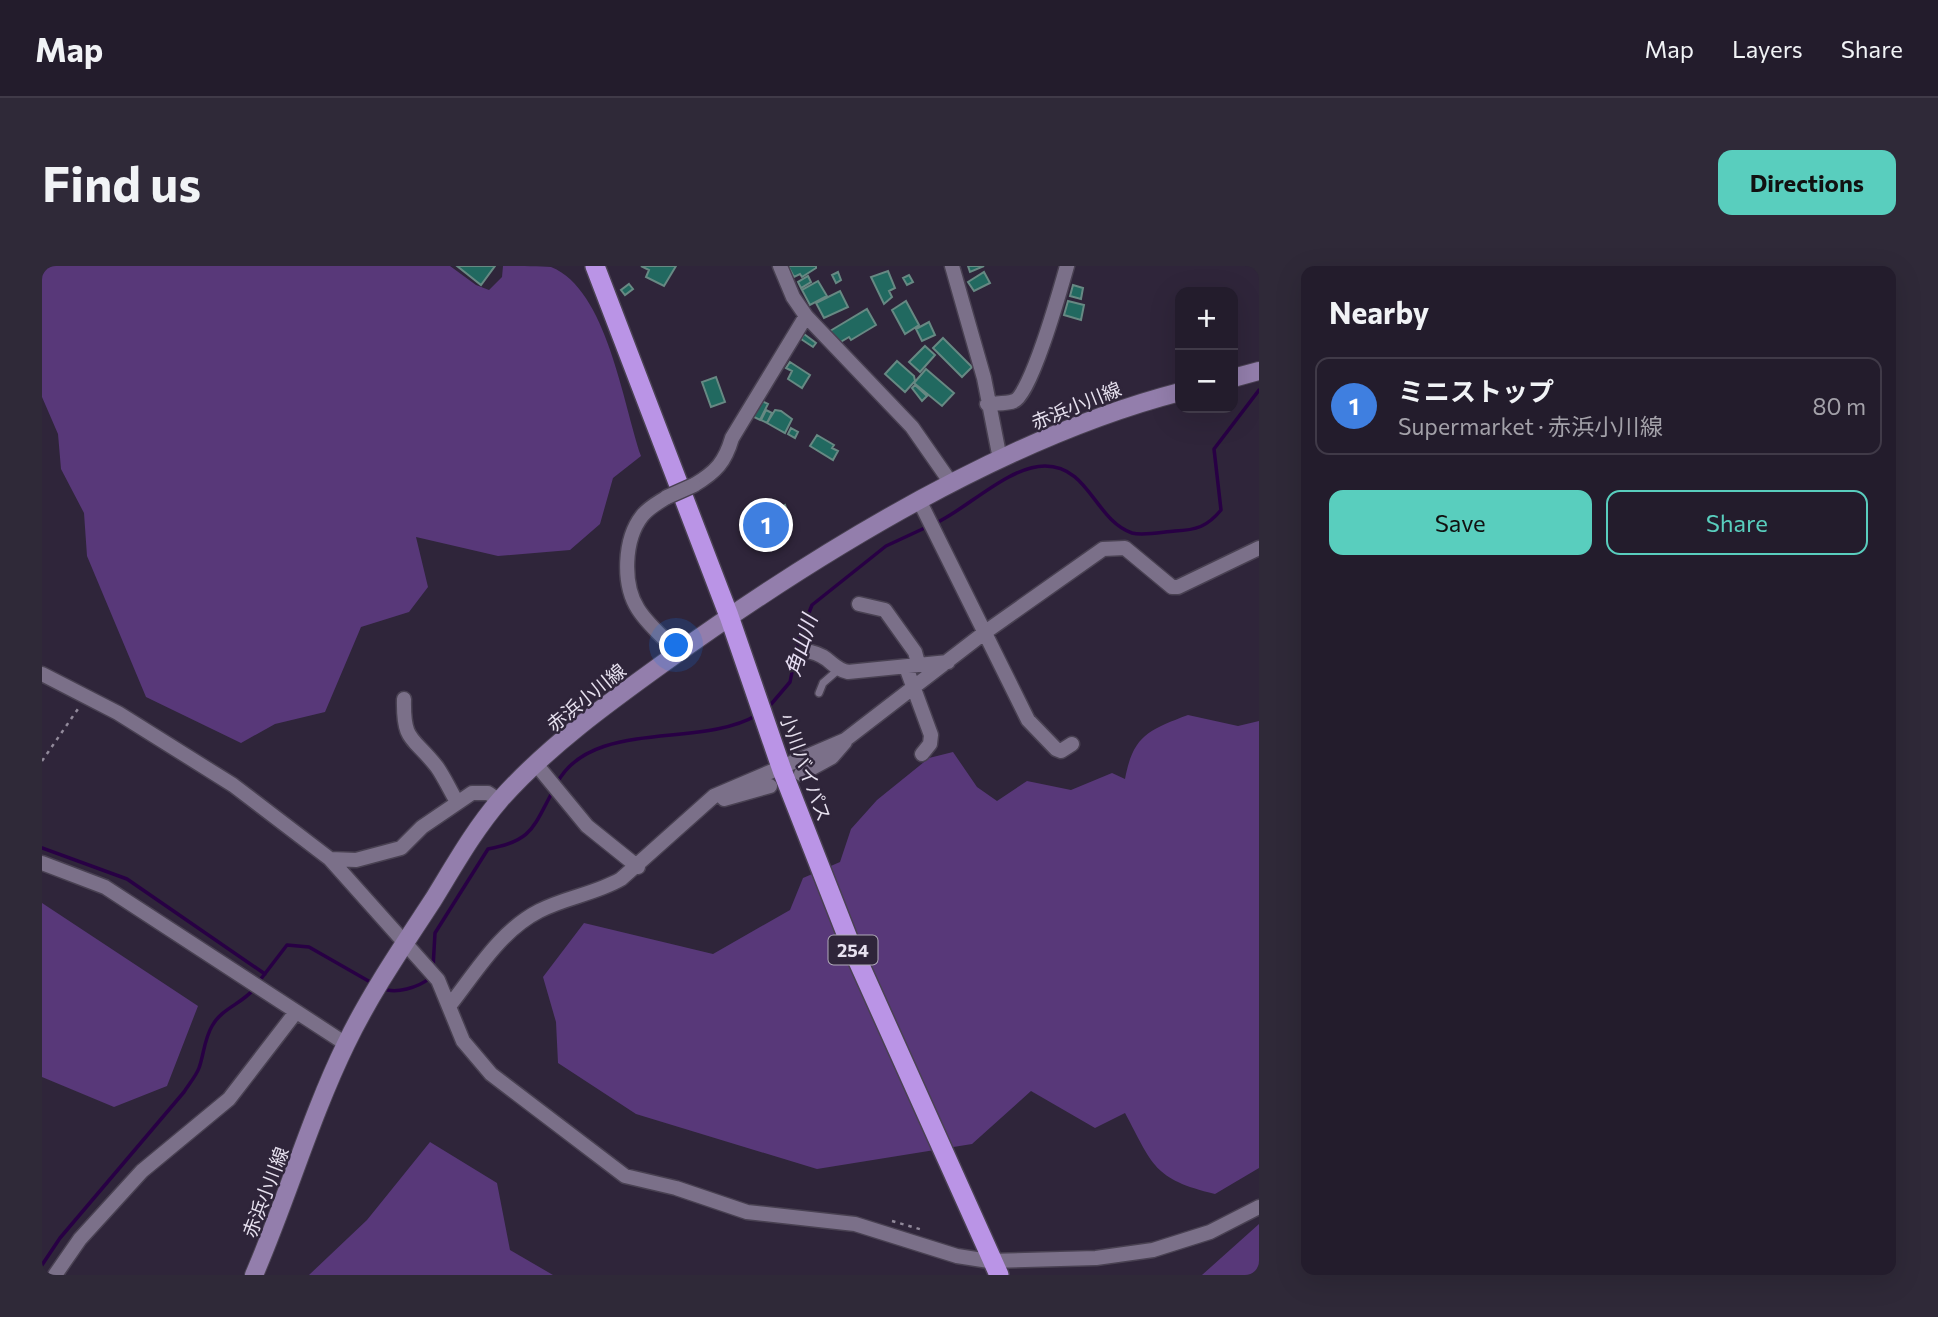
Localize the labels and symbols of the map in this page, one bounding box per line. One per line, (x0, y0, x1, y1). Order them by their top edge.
street label: 赤浜小川線 (1028, 377, 1124, 433)
pin: 1 (743, 499, 789, 551)
water label: 角山川 (779, 609, 822, 679)
your location (659, 628, 693, 662)
street label: 赤浜小川線 (542, 658, 630, 736)
street label: 小川バイパス (776, 710, 836, 824)
road number: 254 (828, 936, 878, 964)
street label: 赤浜小川線 (237, 1144, 293, 1240)

